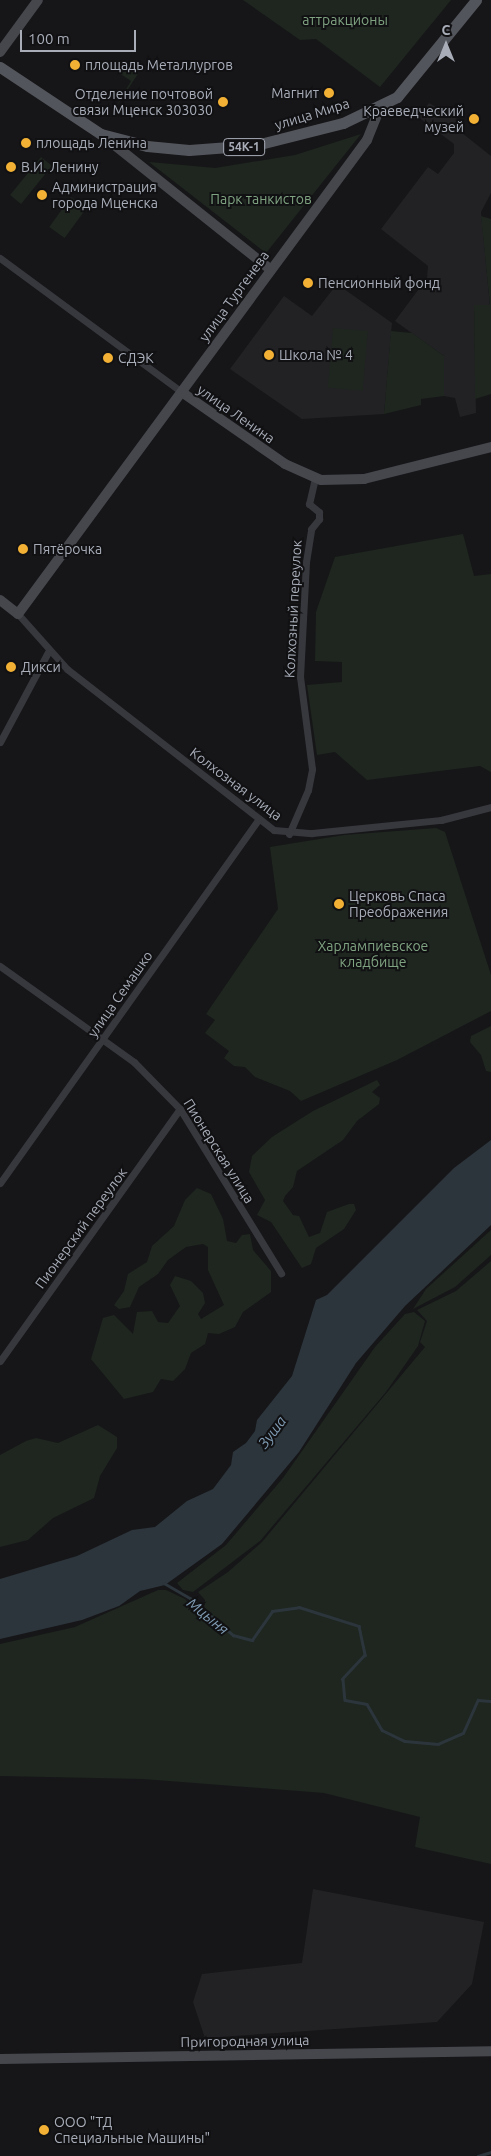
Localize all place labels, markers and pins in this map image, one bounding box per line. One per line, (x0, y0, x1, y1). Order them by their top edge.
place label: площадь Металлургов (85, 57, 233, 73)
marker: площадь Металлургов (69, 59, 81, 71)
place label: Магнит (271, 85, 319, 101)
place label: Отделение почтовой связи Мценск 303030 (73, 86, 213, 118)
marker: Магнит (323, 87, 335, 99)
marker: Отделение почтовой связи Мценск 303030 (217, 96, 229, 108)
place label: Краеведческий музей (363, 103, 464, 136)
marker: Краеведческий музей (468, 113, 480, 125)
place label: площадь Ленина (36, 135, 147, 151)
marker: площадь Ленина (20, 137, 32, 149)
place label: В.И. Ленину (21, 159, 99, 175)
marker: В.И. Ленину (5, 161, 17, 173)
place label: Администрация города Мценска (52, 179, 158, 212)
marker: Администрация города Мценска (36, 189, 48, 201)
place label: Пенсионный фонд (318, 275, 440, 291)
marker: Пенсионный фонд (302, 277, 314, 289)
place label: Школа № 4 (279, 347, 353, 363)
marker: Школа № 4 (263, 349, 275, 361)
place label: СДЭК (118, 350, 154, 366)
marker: СДЭК (102, 352, 114, 364)
place label: Пятёрочка (33, 541, 102, 557)
marker: Пятёрочка (17, 543, 29, 555)
place label: Дикси (21, 659, 61, 675)
marker: Дикси (5, 661, 17, 673)
place label: Церковь Спаса Преображения (349, 888, 448, 920)
marker: Церковь Спаса Преображения (333, 898, 345, 910)
place label: ООО "ТД Специальные Машины" (54, 2114, 210, 2146)
marker: ООО "ТД Специальные Машины" (38, 2124, 50, 2136)

